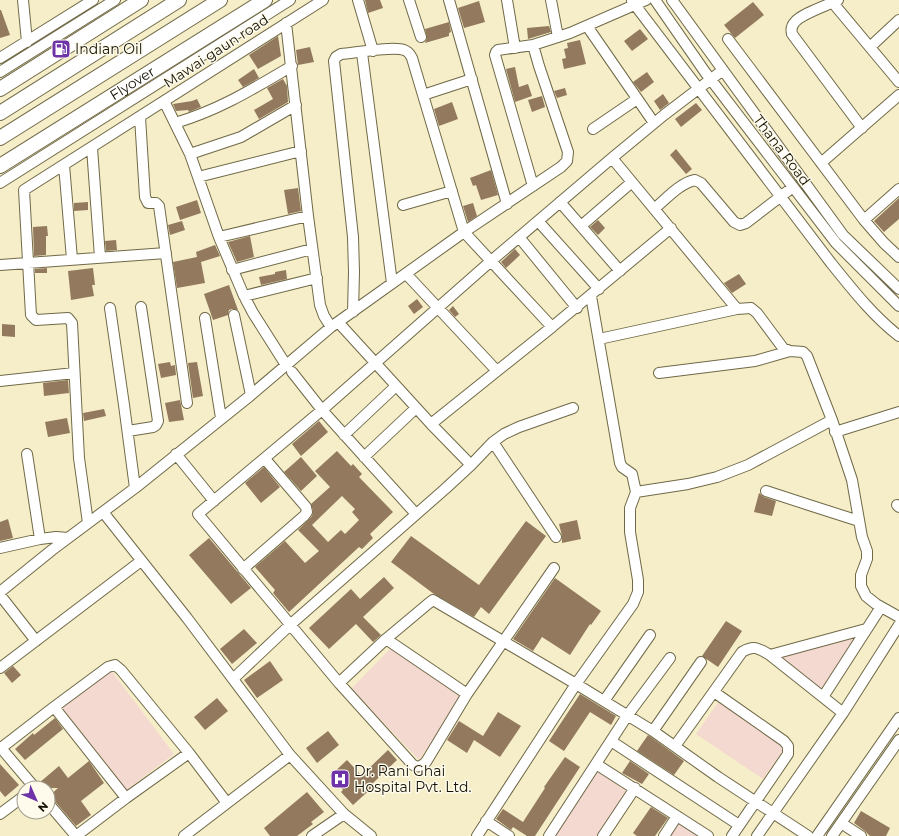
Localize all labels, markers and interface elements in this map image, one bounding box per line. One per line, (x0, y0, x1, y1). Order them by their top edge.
street label: Mawai gaun road (160, 10, 272, 92)
fuel station icon: Indian Oil (50, 38, 72, 60)
place label: Indian Oil (75, 40, 143, 58)
street label: Flyover (106, 62, 159, 104)
street label: Thana Road (750, 111, 814, 189)
place label: Dr. Rani Ghai Hospital Pvt. Ltd. (354, 762, 471, 796)
hospital icon: Dr. Rani Ghai Hospital Pvt. Ltd. (329, 768, 351, 790)
north arrow (16, 780, 56, 820)
text: N (35, 799, 51, 815)

